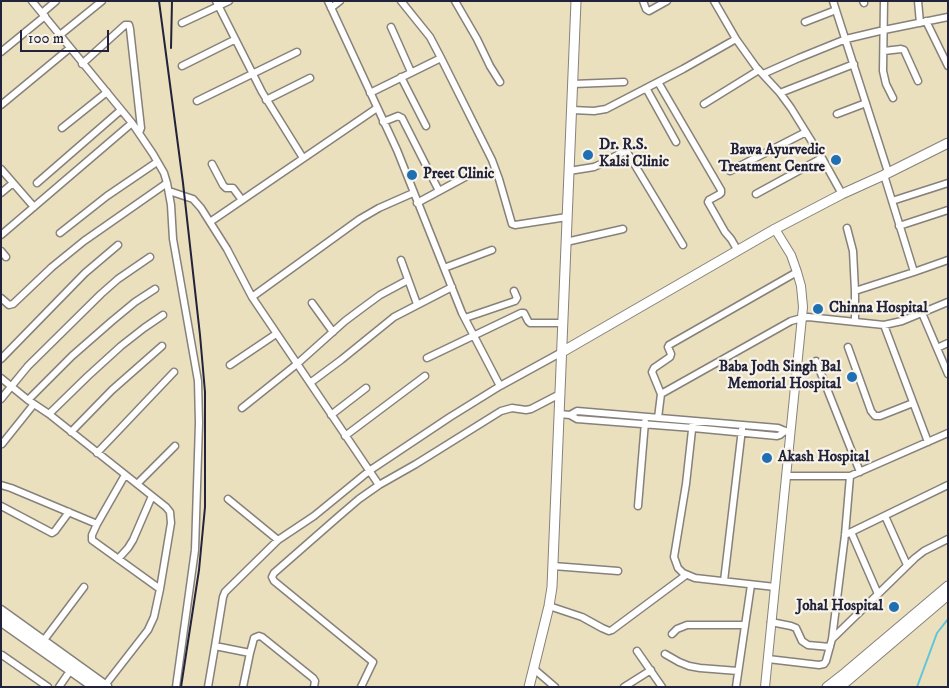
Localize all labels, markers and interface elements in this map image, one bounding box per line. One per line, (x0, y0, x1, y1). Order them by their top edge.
scale bar (22, 20, 111, 52)
text: 100 m (28, 29, 64, 48)
place label: Dr. R.S. Kalsi Clinic (599, 137, 669, 172)
place label: Bawa Ayurvedic Treatment Centre (718, 142, 825, 177)
marker: Dr. R.S. Kalsi Clinic (581, 148, 595, 162)
marker: Bawa Ayurvedic Treatment Centre (829, 153, 843, 167)
place label: Preet Clinic (423, 166, 494, 184)
marker: Preet Clinic (405, 168, 419, 182)
place label: Chinna Hospital (829, 300, 928, 318)
marker: Chinna Hospital (811, 302, 825, 316)
place label: Baba Jodh Singh Bal Memorial Hospital (719, 359, 841, 394)
marker: Baba Jodh Singh Bal Memorial Hospital (845, 370, 859, 384)
place label: Akash Hospital (778, 449, 869, 467)
marker: Akash Hospital (760, 451, 774, 465)
place label: Johal Hospital (796, 598, 883, 616)
marker: Johal Hospital (887, 600, 901, 614)

